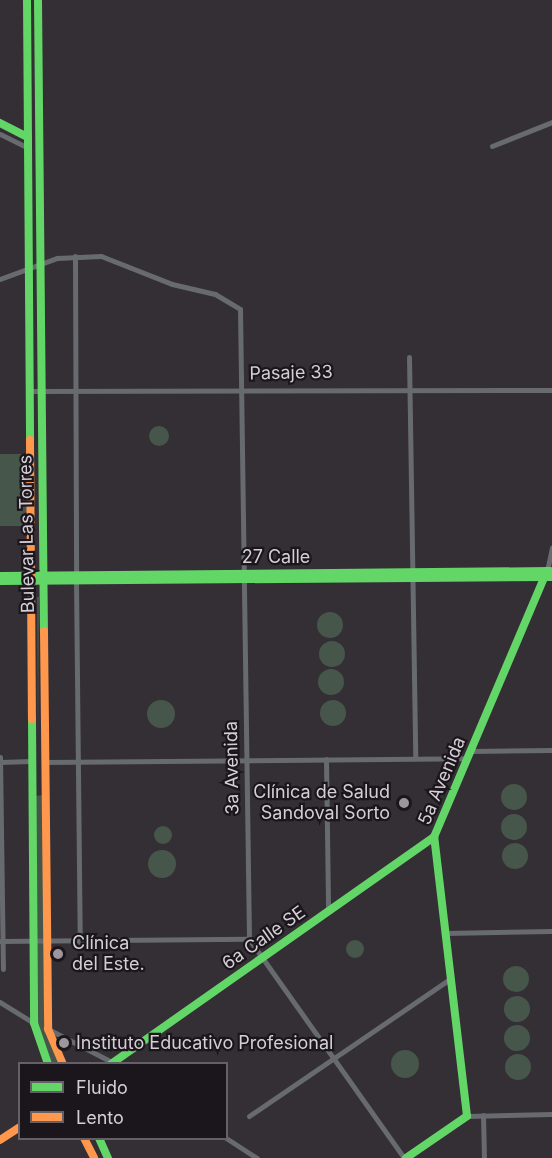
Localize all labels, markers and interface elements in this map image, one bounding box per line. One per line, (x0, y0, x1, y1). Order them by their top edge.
street label: Pasaje 33 (249, 361, 333, 385)
street label: Bulevar Las Torres (15, 455, 39, 613)
street label: 27 Calle (242, 546, 310, 568)
street label: 3a Avenida (220, 721, 244, 815)
street label: 5a Avenida (414, 734, 470, 828)
place label: Clínica de Salud Sandoval Sorto (253, 782, 390, 824)
marker: Clínica de Salud Sandoval Sorto (395, 794, 413, 812)
street label: 6a Calle SE (218, 902, 310, 974)
place label: Clínica del Este. (72, 933, 145, 976)
marker: Clínica del Este. (49, 945, 67, 963)
place label: Instituto Educativo Profesional (76, 1032, 333, 1054)
marker: Instituto Educativo Profesional (57, 1036, 71, 1050)
legend (18, 1062, 228, 1140)
text: Fluido (76, 1077, 128, 1098)
text: Lento (76, 1107, 124, 1128)

